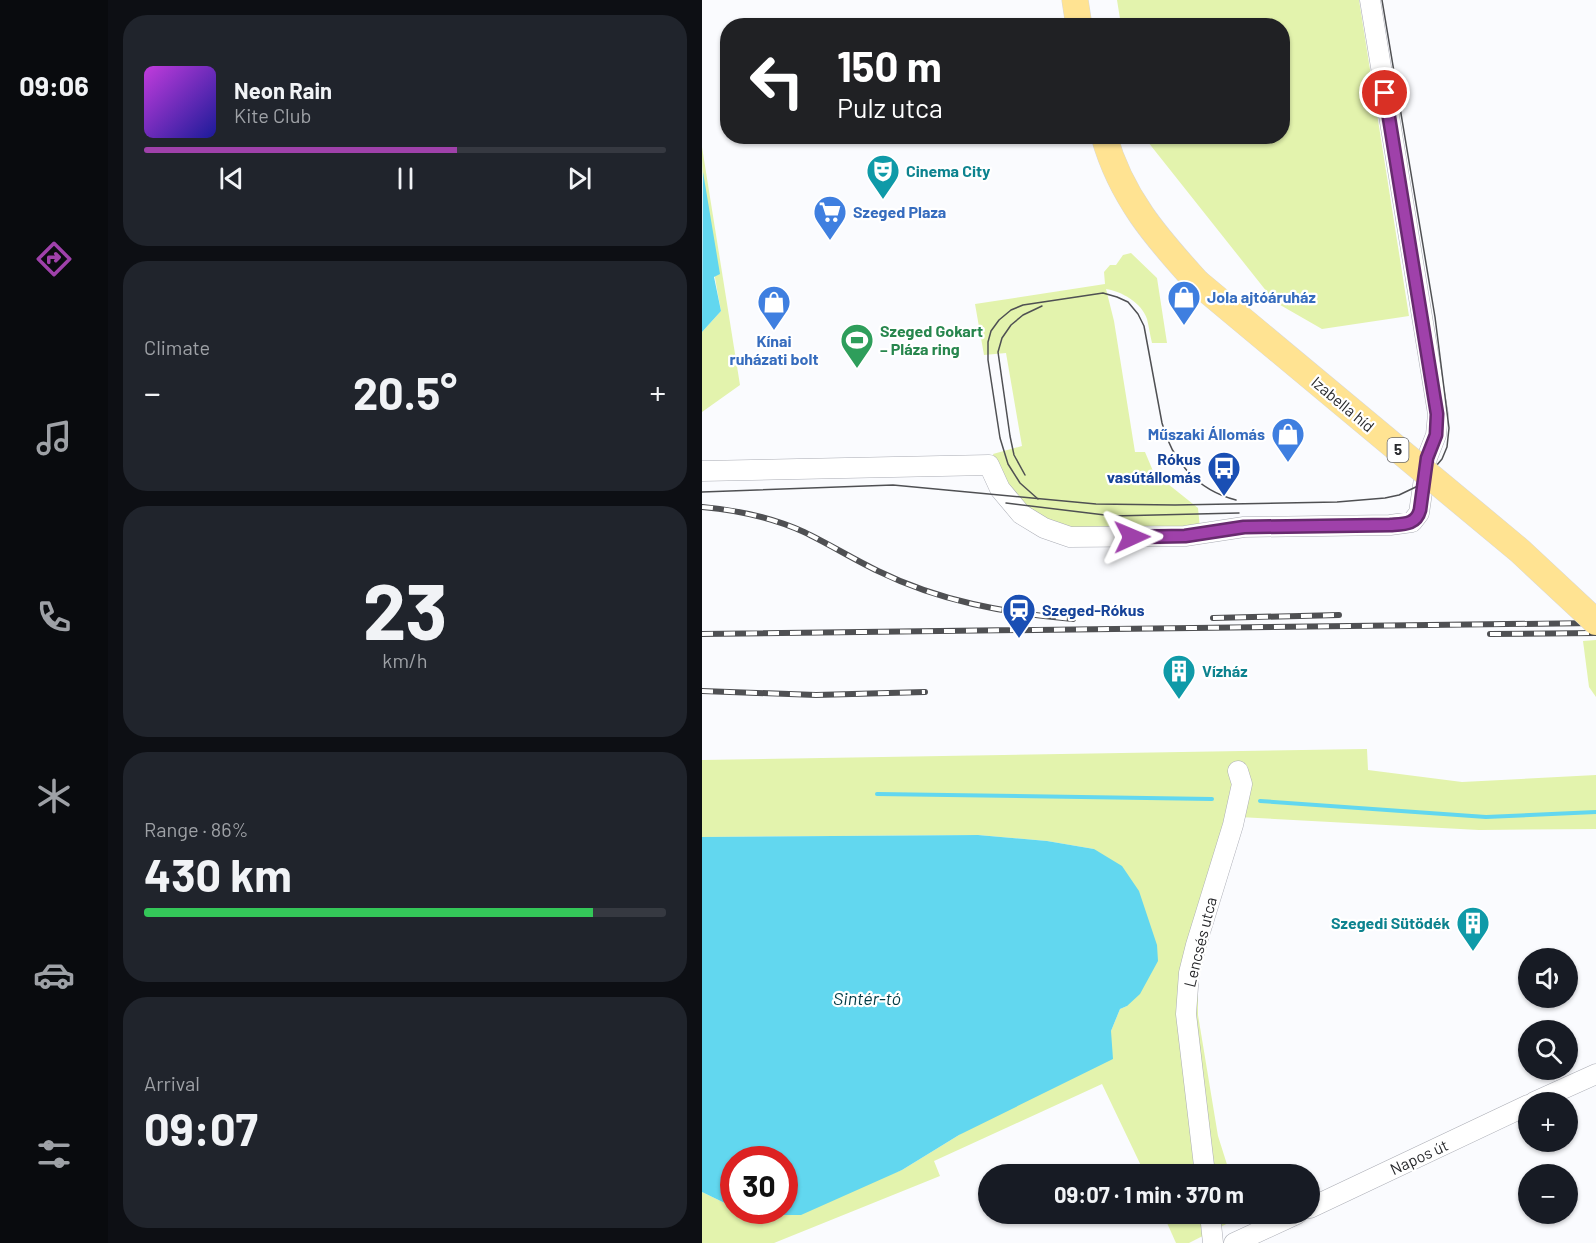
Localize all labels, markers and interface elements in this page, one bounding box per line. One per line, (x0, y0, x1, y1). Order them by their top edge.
text: 150 m (837, 40, 942, 90)
icon: left (738, 42, 816, 120)
pin (1359, 67, 1410, 118)
text: 09:06 (19, 69, 89, 101)
icon: arrive (1368, 76, 1401, 109)
text: Neon Rain (234, 77, 332, 103)
text: Pulz utca (837, 91, 943, 123)
text: Kite Club (234, 103, 311, 127)
theatre icon: Cinema City (865, 153, 901, 200)
place label: Cinema City (906, 161, 990, 180)
icon: previous (215, 162, 248, 195)
icon: pause (389, 162, 422, 195)
icon: next (563, 162, 596, 195)
supermarket icon: Szeged Plaza (812, 194, 848, 241)
place label: Szeged Plaza (853, 202, 946, 221)
icon: directions (33, 238, 75, 280)
shop icon: Jola ajtóáruház (1166, 279, 1202, 326)
shop icon: Kínai ruházati bolt (756, 284, 792, 331)
place label: Jola ajtóáruház (1207, 287, 1316, 306)
place label: Szeged Gokart – Pláza ring (880, 321, 983, 358)
sports icon: Szeged Gokart – Pláza ring (839, 322, 875, 369)
place label: Kínai ruházati bolt (730, 331, 818, 368)
text: Climate (144, 335, 210, 359)
text: 20.5° (353, 365, 457, 419)
text: − (144, 372, 161, 412)
text: + (650, 372, 666, 412)
street label: Izabella híd (1308, 372, 1379, 435)
shop icon: Műszaki Állomás (1270, 416, 1306, 463)
icon: music (33, 417, 75, 459)
place label: Műszaki Állomás (1148, 424, 1265, 443)
road number: 5 (1388, 438, 1408, 462)
place label: Rókus vasútállomás (1107, 449, 1201, 486)
bus stop icon: Rókus vasútállomás (1206, 450, 1242, 497)
position arrow (1100, 505, 1164, 569)
text: 23 (363, 562, 447, 656)
station icon: Szeged-Rókus (1001, 592, 1037, 639)
icon: phone (33, 596, 75, 638)
place label: Szeged-Rókus (1042, 600, 1145, 619)
text: km/h (382, 648, 428, 672)
building icon: Vízház (1161, 653, 1197, 700)
place label: Vízház (1202, 661, 1248, 680)
icon: climate (33, 775, 75, 817)
text: Range · 86% (144, 817, 248, 841)
text: 430 km (144, 847, 292, 901)
street label: Lencsés utca (1179, 895, 1220, 989)
building icon: Szegedi Sütödék (1455, 905, 1491, 952)
place label: Szegedi Sütödék (1331, 913, 1450, 932)
map controls (1518, 948, 1578, 1224)
button: sound (1518, 948, 1578, 1008)
icon: car (33, 954, 75, 996)
water label: Sintér-tó (833, 987, 901, 1009)
button: search (1518, 1020, 1578, 1080)
text: Arrival (144, 1071, 200, 1095)
button: + (1518, 1092, 1578, 1152)
text: 09:07 (144, 1101, 258, 1155)
icon: filters (33, 1133, 75, 1175)
street label: Napos út (1387, 1135, 1451, 1178)
speed limit sign: 30 (720, 1146, 798, 1224)
button: − (1518, 1164, 1578, 1224)
text: 09:07 · 1 min · 370 m (1054, 1181, 1244, 1207)

